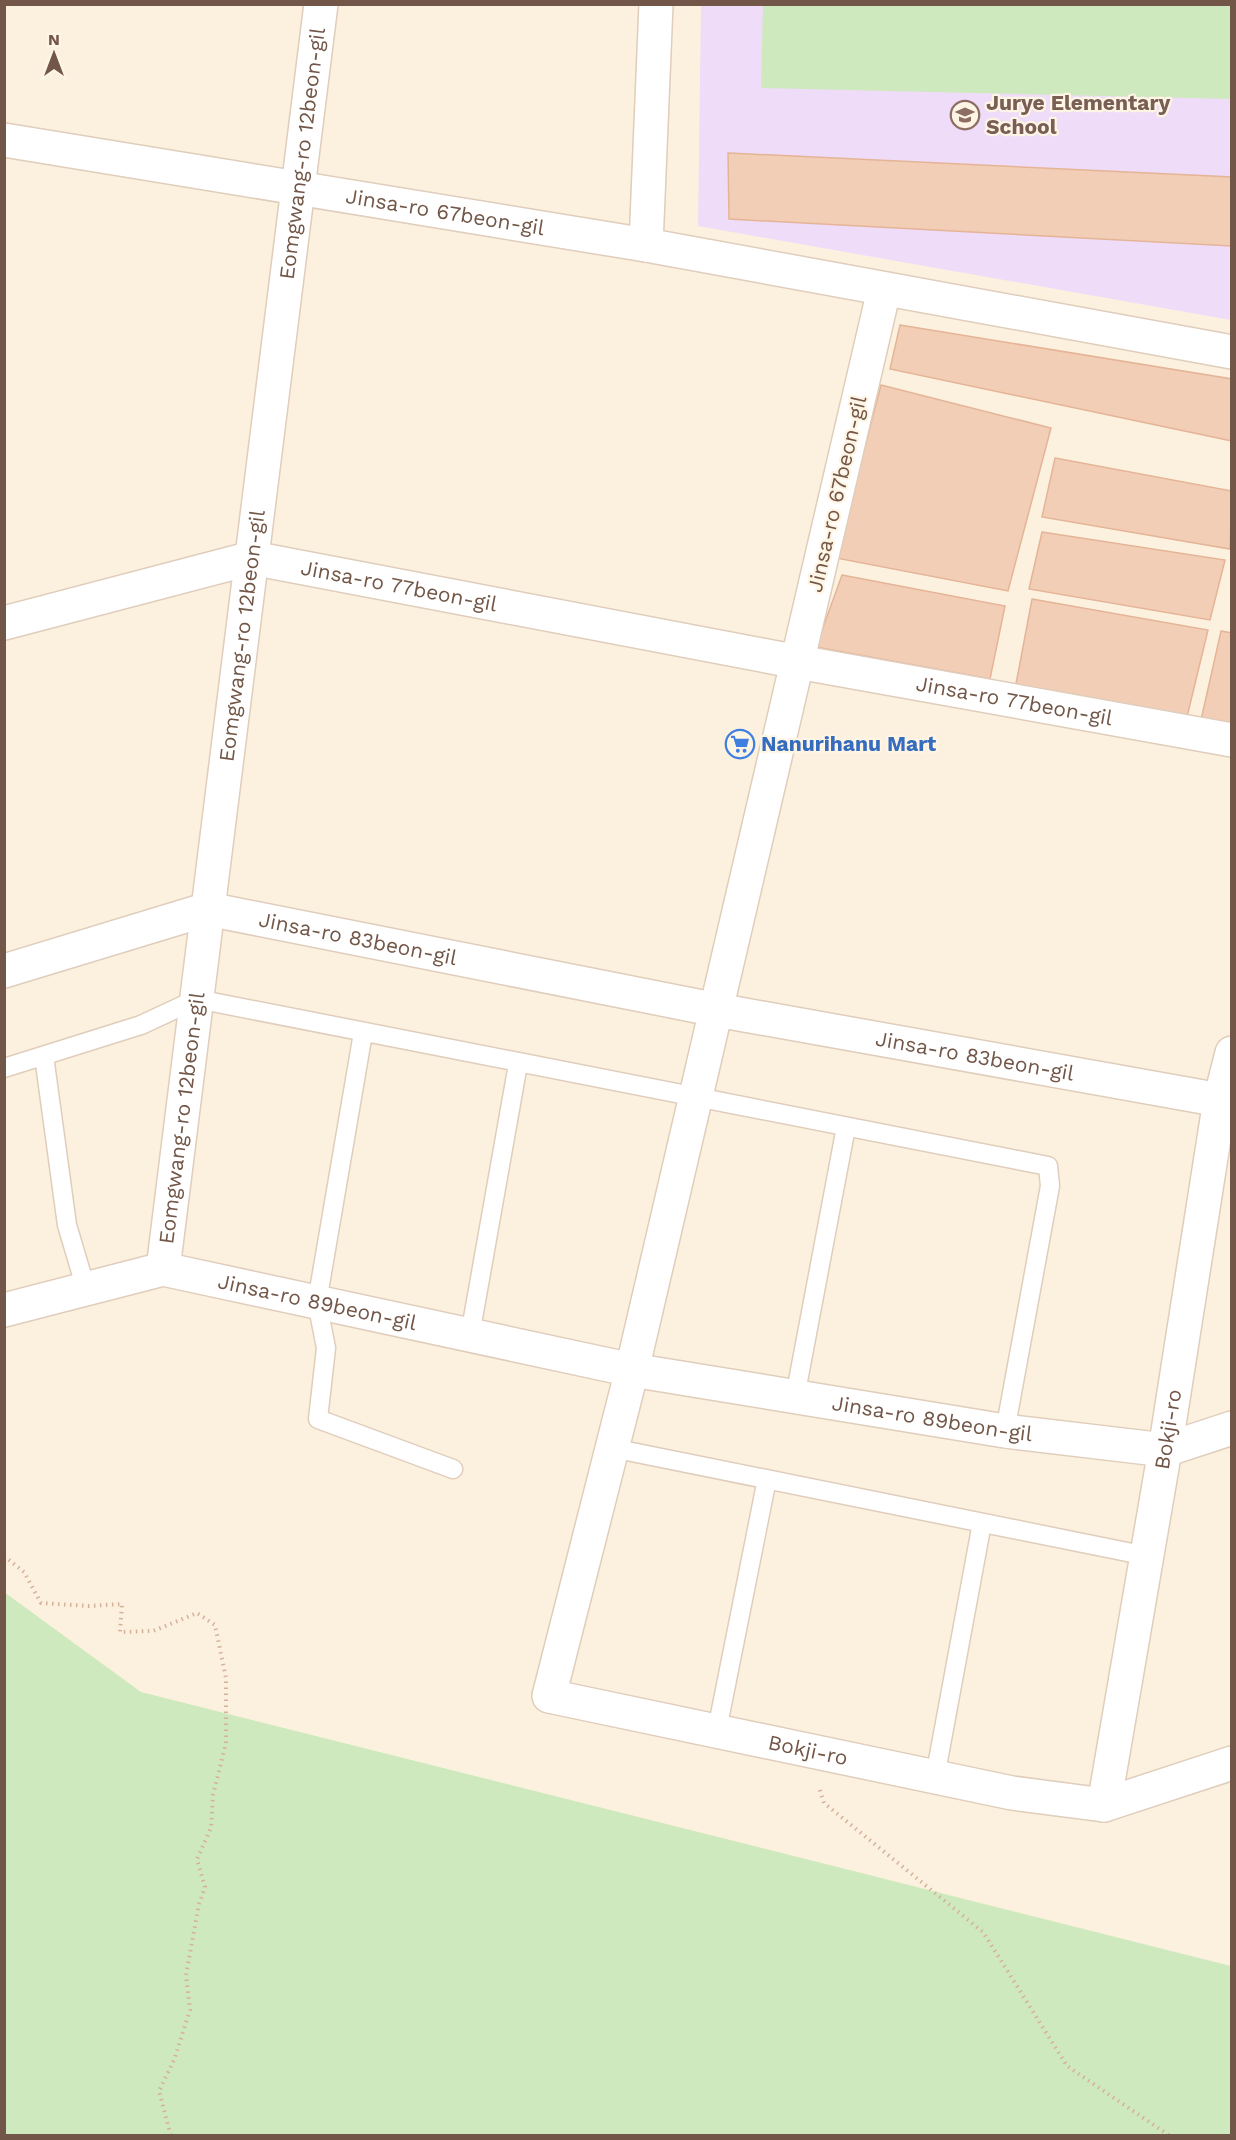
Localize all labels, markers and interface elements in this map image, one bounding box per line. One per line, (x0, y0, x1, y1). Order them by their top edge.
north arrow (24, 24, 84, 84)
street label: Eomgwang-ro 12beon-gil (274, 26, 330, 281)
text: N (48, 30, 60, 49)
place label: Jurye Elementary School (986, 90, 1170, 139)
school or university icon: Jurye Elementary School (949, 99, 981, 131)
street label: Jinsa-ro 67beon-gil (344, 183, 547, 240)
street label: Jinsa-ro 67beon-gil (802, 393, 871, 595)
street label: Eomgwang-ro 12beon-gil (213, 508, 270, 763)
street label: Jinsa-ro 77beon-gil (299, 555, 500, 617)
street label: Jinsa-ro 77beon-gil (914, 670, 1115, 730)
supermarket icon: Nanurihanu Mart (724, 728, 756, 760)
place label: Nanurihanu Mart (761, 731, 936, 756)
street label: Jinsa-ro 83beon-gil (257, 906, 460, 970)
street label: Eomgwang-ro 12beon-gil (153, 990, 210, 1245)
street label: Jinsa-ro 83beon-gil (874, 1026, 1077, 1086)
street label: Jinsa-ro 89beon-gil (216, 1268, 420, 1335)
street label: Bokji-ro (1149, 1387, 1186, 1471)
street label: Jinsa-ro 89beon-gil (830, 1390, 1034, 1446)
street label: Bokji-ro (766, 1729, 850, 1770)

